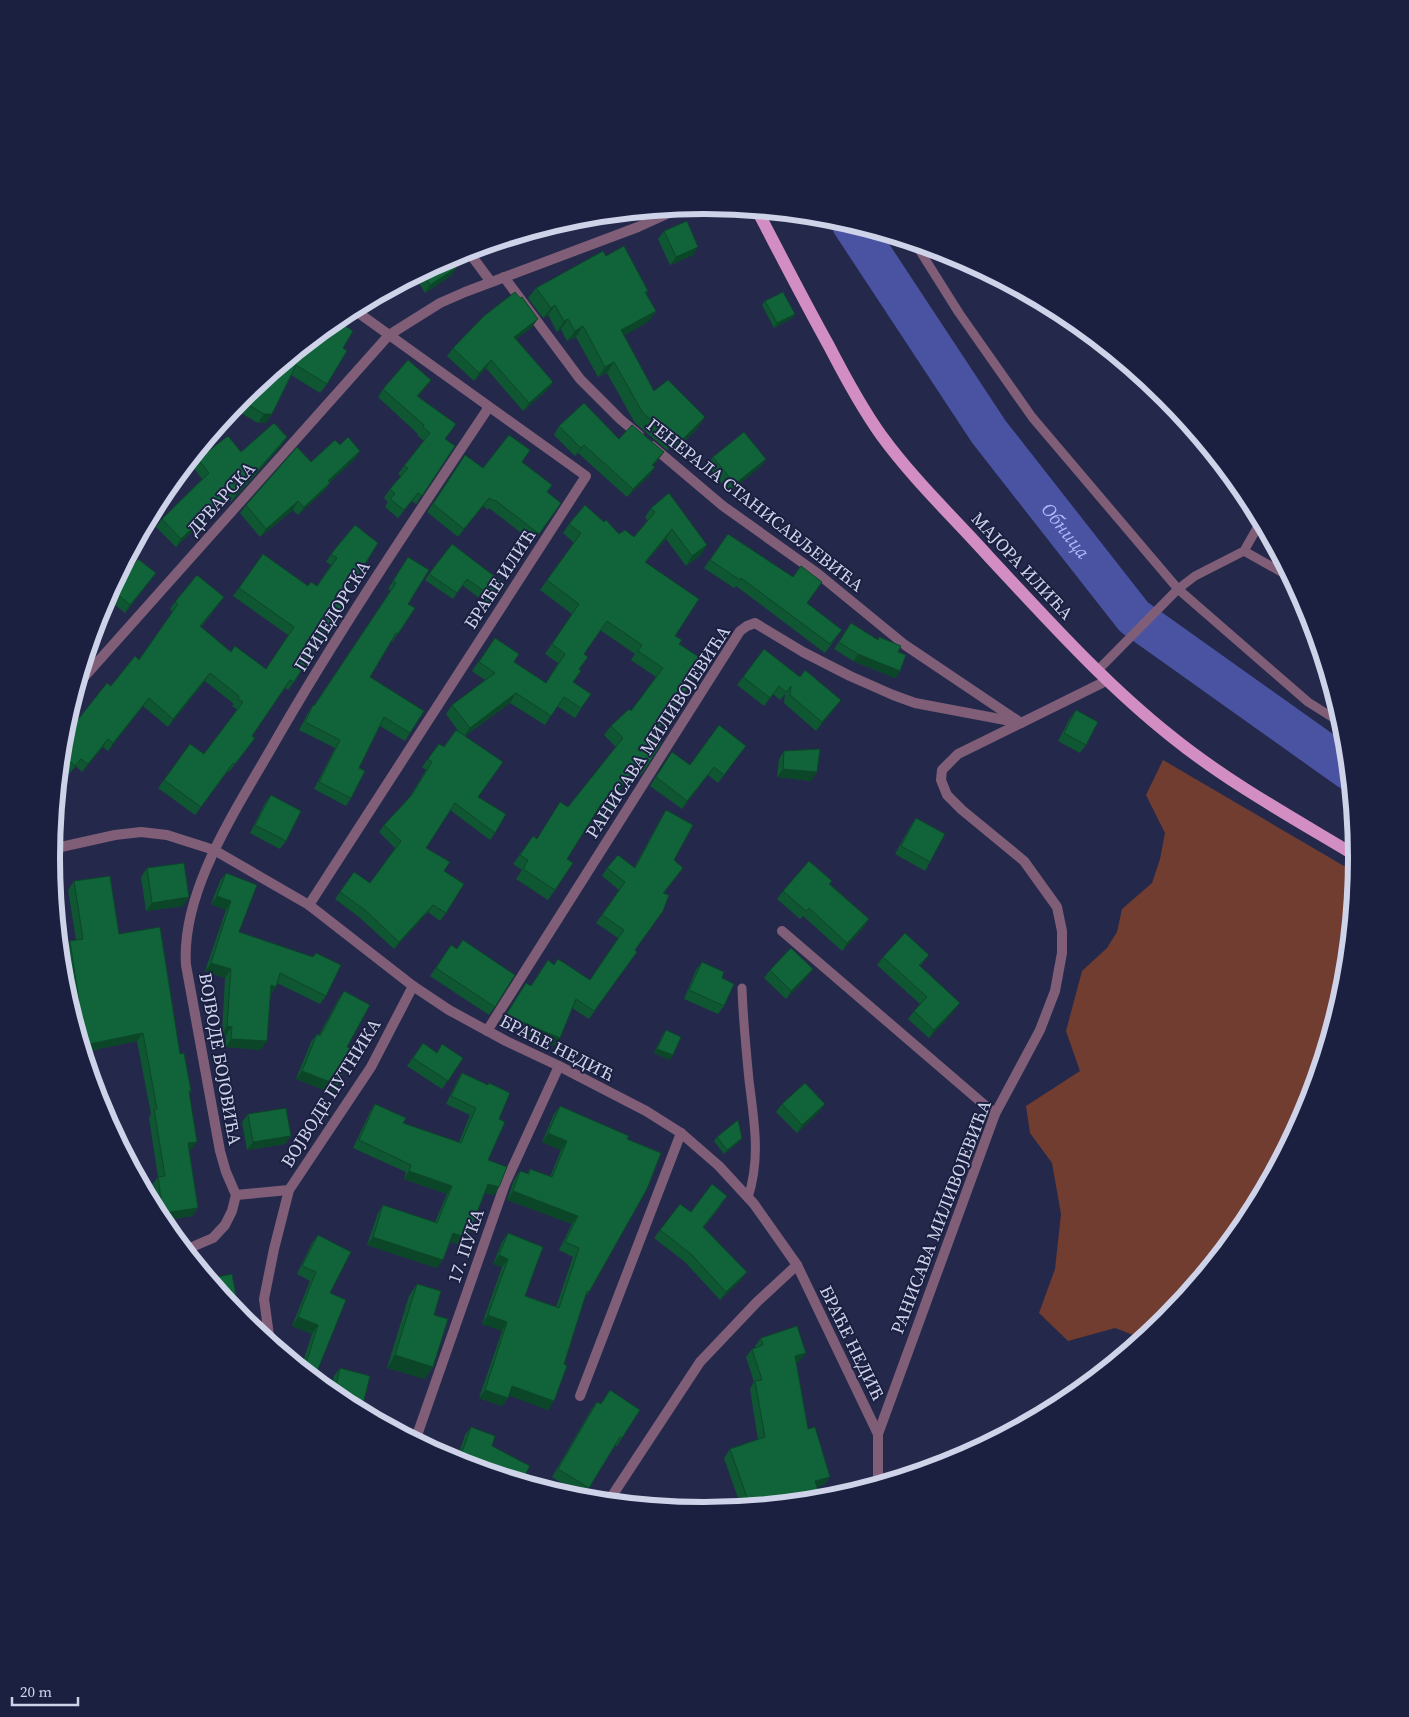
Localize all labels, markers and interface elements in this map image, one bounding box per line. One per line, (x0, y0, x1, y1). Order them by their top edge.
street label: ГЕНЕРАЛА СТАНИСАВЉЕВИЋА (642, 412, 869, 597)
street label: ДРВАРСКА (181, 456, 260, 541)
water label: Обница (1036, 497, 1096, 564)
street label: МАЈОРА ИЛИЋА (966, 506, 1079, 625)
street label: БРАЋЕ ИЛИЋ (458, 524, 541, 634)
street label: ПРИЈЕДОРСКА (288, 556, 376, 676)
street label: РАНИСАВА МИЛИВОЈЕВИЋА (579, 621, 736, 843)
street label: ВОЈВОДЕ БОЈОВИЋА (193, 971, 248, 1147)
street label: БРАЋЕ НЕДИЋ (496, 1008, 619, 1087)
street label: ВОЈВОДЕ ПУТНИКА (275, 1014, 386, 1172)
street label: РАНИСАВА МИЛИВОЈЕВИЋА (884, 1096, 997, 1337)
street label: 17. ПУКА (441, 1205, 490, 1286)
street label: БРАЋЕ НЕДИЋ (814, 1281, 891, 1405)
scale bar (12, 1674, 79, 1706)
text: 20 m (20, 1681, 52, 1702)

